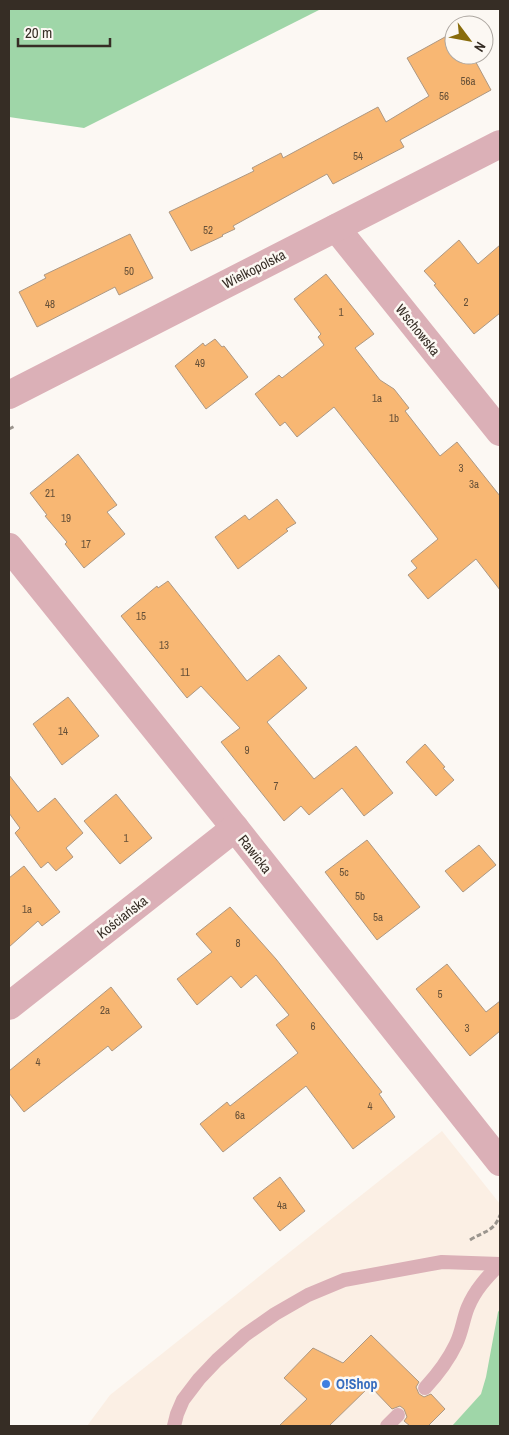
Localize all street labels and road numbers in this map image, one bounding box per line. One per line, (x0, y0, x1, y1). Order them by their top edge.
street label: Wielkopolska (220, 245, 289, 293)
street label: Wschowska (392, 301, 445, 360)
street label: Rawicka (234, 831, 276, 877)
street label: Kościańska (93, 891, 151, 942)

